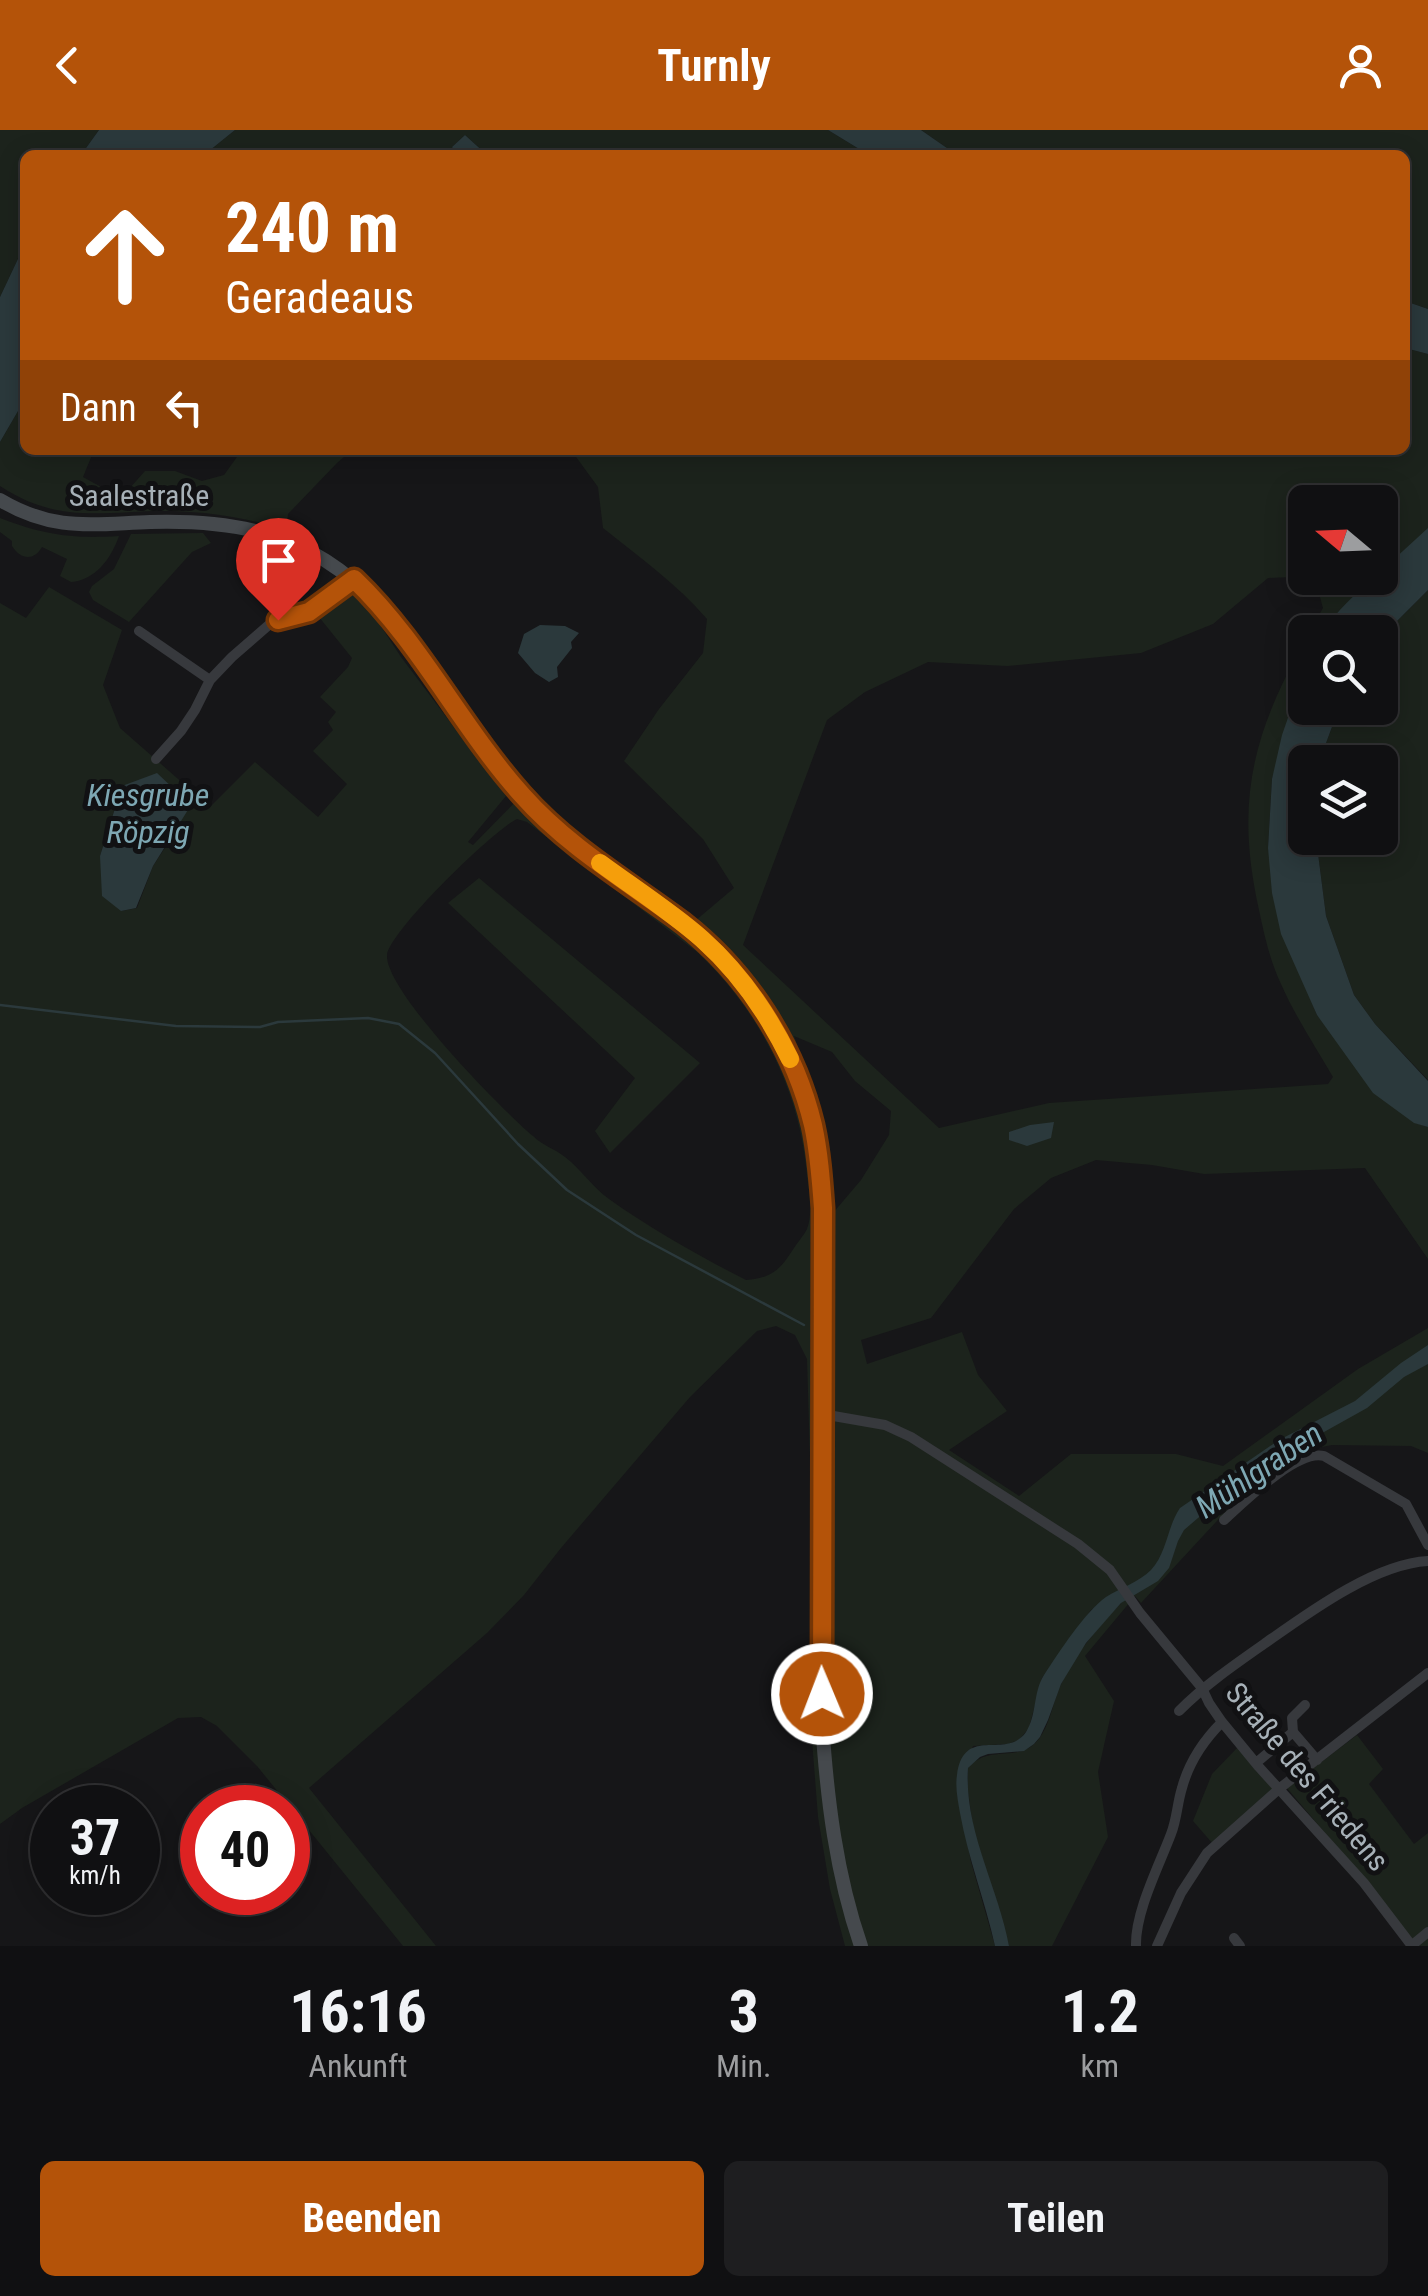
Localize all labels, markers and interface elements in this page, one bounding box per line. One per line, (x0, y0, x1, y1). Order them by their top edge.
icon: back (40, 38, 95, 93)
icon: person (1333, 38, 1388, 93)
text: Turnly (657, 39, 771, 92)
text: 240 m (225, 187, 399, 269)
icon: ahead (60, 190, 190, 320)
text: Geradeaus (225, 271, 414, 324)
icon: left (157, 380, 212, 435)
text: Dann (60, 386, 137, 430)
street label: Saalestraße (69, 478, 209, 513)
north arrow (1288, 485, 1398, 595)
map controls (1288, 485, 1398, 855)
pin (236, 518, 321, 621)
icon: arrive (251, 533, 306, 588)
button: search (1288, 615, 1398, 725)
button: layers (1288, 745, 1398, 855)
water label: Kiesgrube Röpzig (87, 776, 209, 851)
water label: Mühlgraben (1188, 1414, 1330, 1526)
position arrow (770, 1642, 874, 1746)
street label: Straße des Friedens (1219, 1676, 1396, 1878)
speed limit sign: 40 (180, 1785, 310, 1915)
text: 37 (70, 1809, 120, 1867)
text: km/h (69, 1861, 121, 1890)
text: 16:16 (289, 1976, 427, 2047)
text: 3 (729, 1976, 759, 2047)
text: 1.2 (1061, 1976, 1139, 2047)
text: Ankunft (309, 2047, 408, 2085)
text: Min. (716, 2047, 772, 2085)
text: km (1081, 2047, 1119, 2085)
button: Beenden (40, 2161, 704, 2276)
button: Teilen (724, 2161, 1388, 2276)

